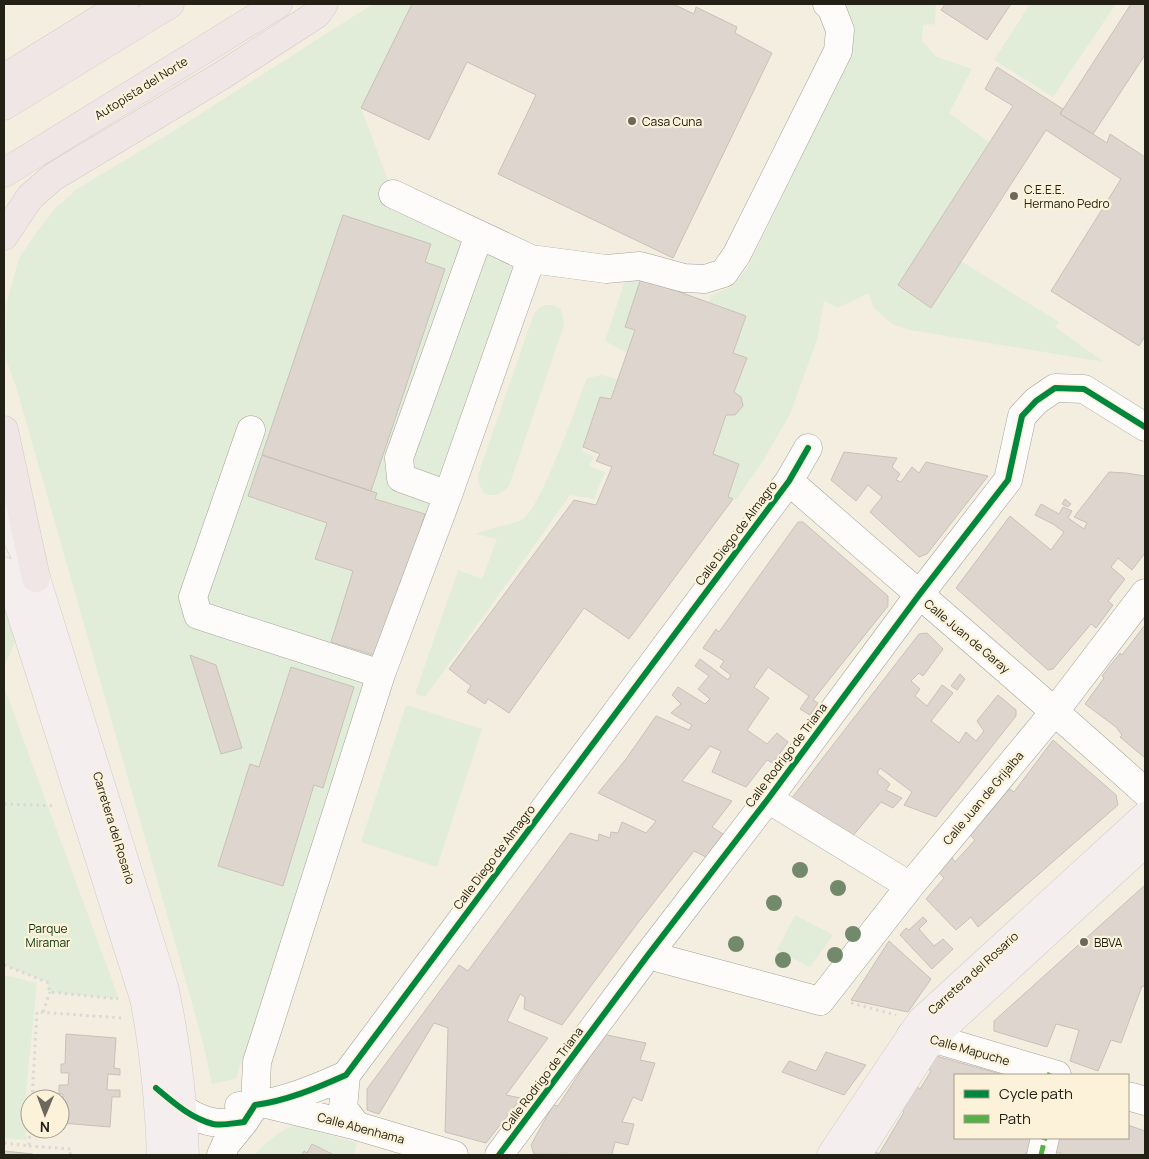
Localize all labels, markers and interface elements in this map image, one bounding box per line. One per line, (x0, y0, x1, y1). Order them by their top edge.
street label: Autopista del Norte (91, 52, 191, 124)
place label: Casa Cuna (642, 113, 702, 130)
marker: Casa Cuna (626, 115, 638, 127)
place label: C.E.E.E. Hermano Pedro (1024, 181, 1110, 212)
marker: C.E.E.E. Hermano Pedro (1008, 190, 1020, 202)
street label: Calle Diego de Almagro (691, 477, 781, 589)
street label: Calle Juan de Garay (920, 595, 1014, 677)
street label: Calle Rodrigo de Triana (741, 699, 831, 811)
street label: Calle Juan de Grijalba (939, 748, 1027, 848)
street label: Carretera del Rosario (89, 770, 139, 886)
street label: Calle Diego de Almagro (449, 801, 539, 913)
park label: Parque Miramar (26, 920, 71, 951)
street label: Carretera del Rosario (924, 928, 1022, 1018)
place label: BBVA (1094, 934, 1123, 951)
marker: BBVA (1078, 936, 1090, 948)
street label: Calle Rodrigo de Triana (497, 1023, 587, 1135)
street label: Calle Mapuche (928, 1031, 1012, 1069)
legend (954, 1074, 1129, 1139)
text: Cycle path (999, 1083, 1073, 1104)
north arrow (20, 1089, 70, 1139)
street label: Calle Abenhama (316, 1108, 406, 1148)
text: Path (999, 1108, 1031, 1129)
text: N (40, 1118, 50, 1137)

